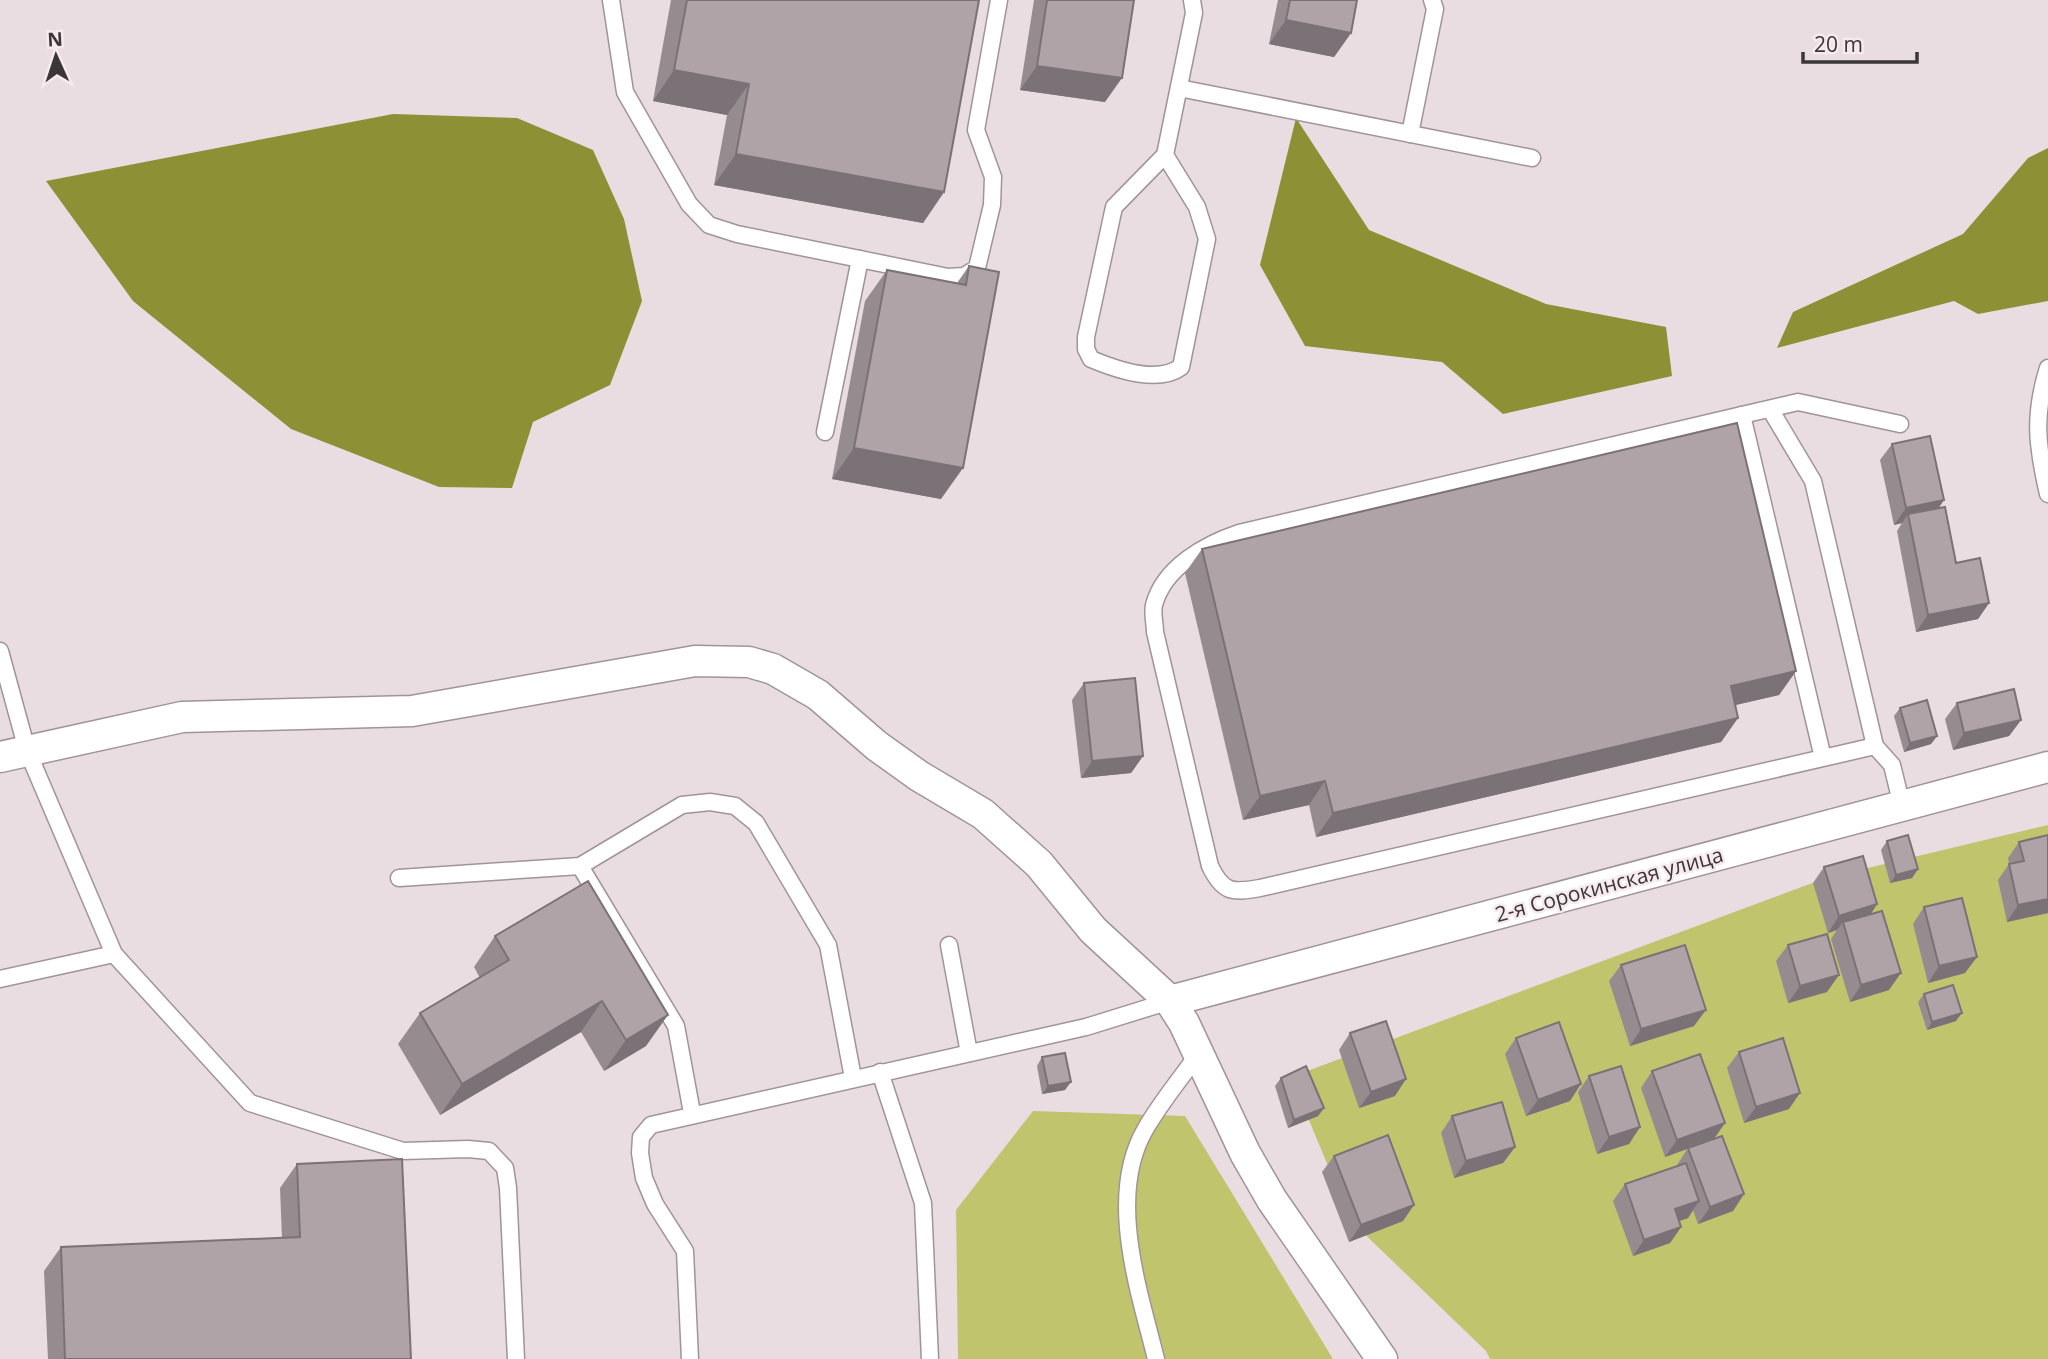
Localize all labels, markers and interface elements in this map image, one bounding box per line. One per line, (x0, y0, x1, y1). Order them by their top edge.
north arrow (21, 21, 91, 91)
scale bar (1803, 21, 1917, 65)
text: N (47, 26, 64, 52)
text: 20 m (1814, 30, 1863, 58)
street label: 2-я Сорокинская улица (1492, 840, 1726, 928)

